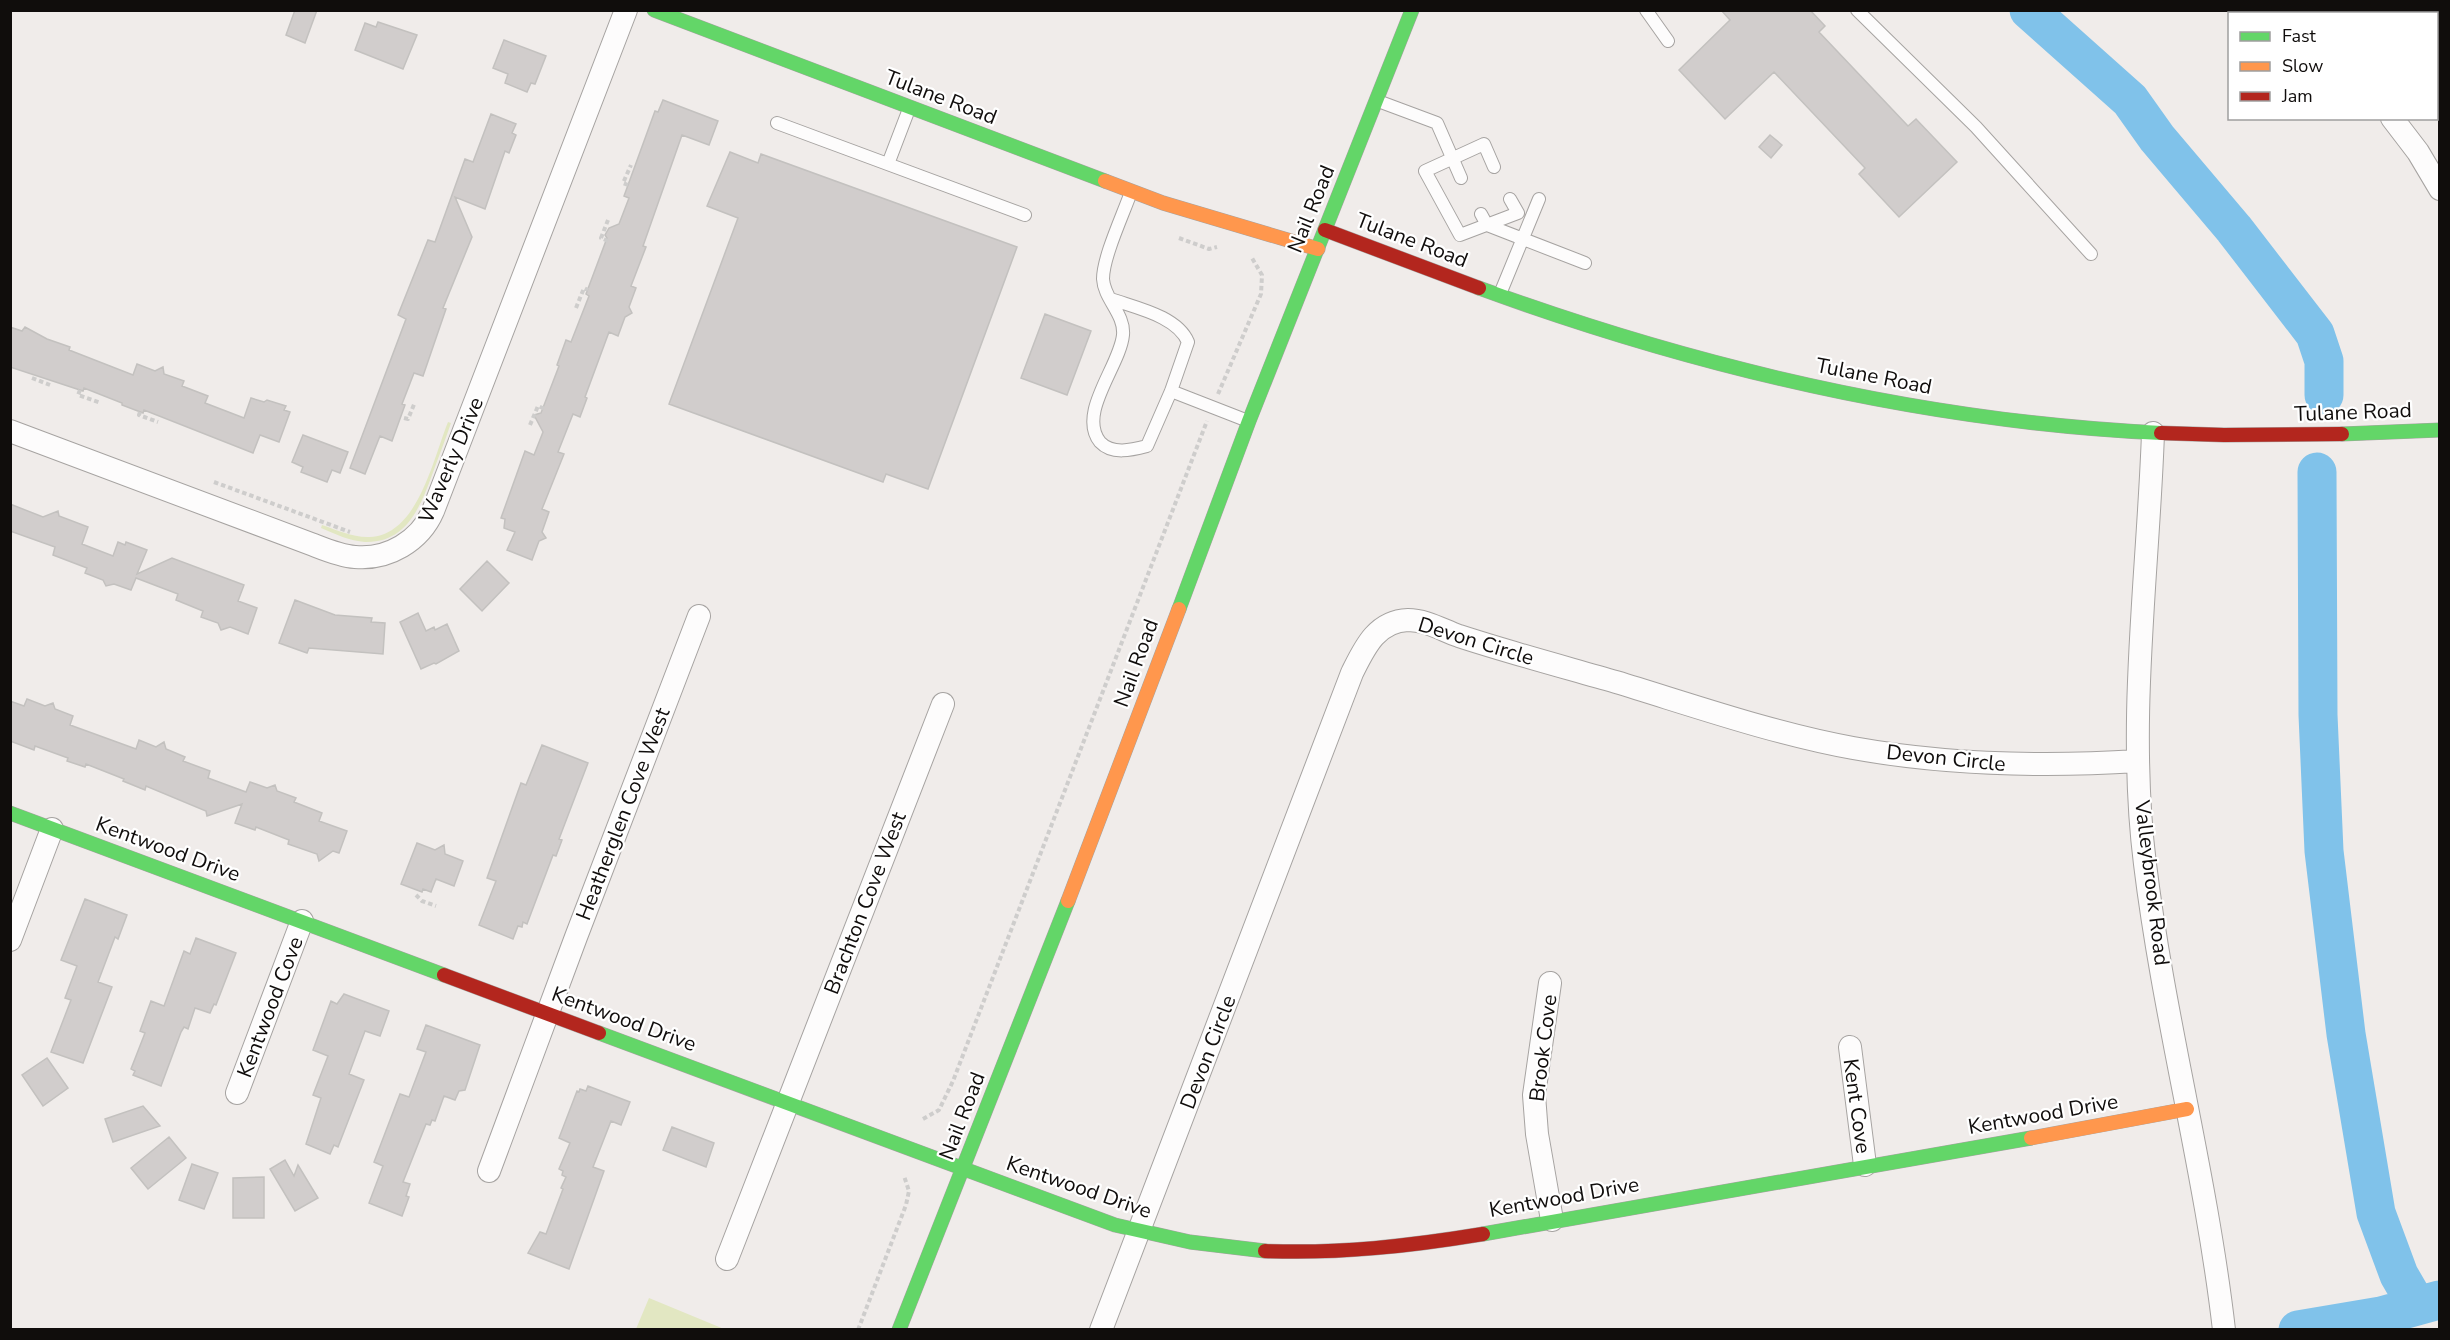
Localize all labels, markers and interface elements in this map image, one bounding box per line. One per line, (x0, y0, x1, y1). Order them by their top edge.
legend (2228, 12, 2438, 120)
text: Fast (2282, 24, 2317, 48)
text: Slow (2282, 54, 2323, 78)
street label: Tulane Road (881, 63, 1001, 131)
text: Jam (2281, 84, 2313, 108)
street label: Nail Road (1281, 161, 1341, 257)
street label: Tulane Road (1352, 206, 1472, 274)
street label: Tulane Road (1814, 351, 1934, 401)
street label: Waverly Drive (412, 393, 490, 527)
street label: Tulane Road (2294, 396, 2412, 428)
street label: Devon Circle (1415, 610, 1537, 672)
street label: Nail Road (1107, 615, 1165, 711)
street label: Heatherglen Cove West (570, 703, 677, 924)
street label: Devon Circle (1885, 738, 2007, 778)
street label: Valleybrook Road (2128, 798, 2176, 967)
street label: Brachton Cove West (817, 807, 913, 998)
street label: Kentwood Drive (92, 810, 244, 888)
street label: Kentwood Cove (230, 933, 310, 1081)
street label: Kentwood Drive (548, 980, 700, 1058)
street label: Devon Circle (1173, 991, 1243, 1113)
street label: Brook Cove (1523, 993, 1563, 1103)
street label: Kent Cove (1836, 1057, 1878, 1155)
street label: Nail Road (932, 1068, 992, 1164)
street label: Kentwood Drive (1966, 1087, 2120, 1141)
street label: Kentwood Drive (1003, 1149, 1155, 1225)
street label: Kentwood Drive (1487, 1170, 1641, 1224)

